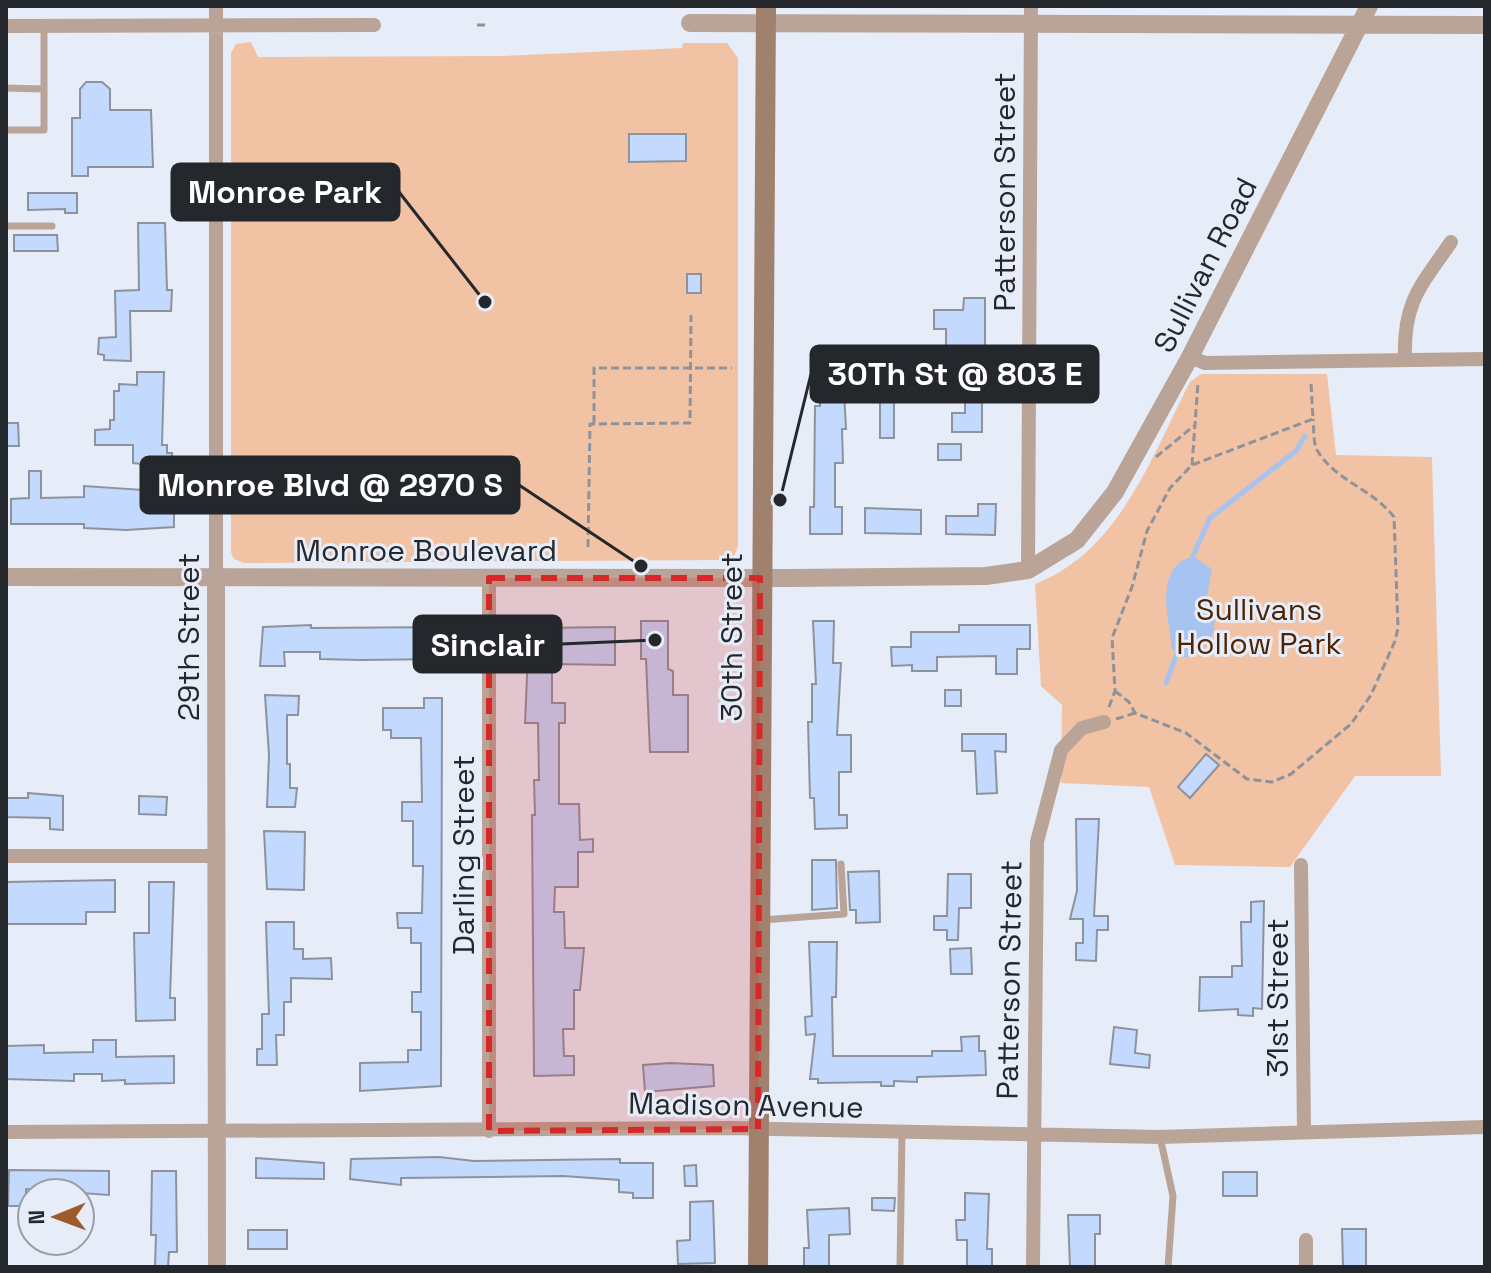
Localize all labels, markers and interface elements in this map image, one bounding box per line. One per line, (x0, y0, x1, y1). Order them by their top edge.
street label: Patterson Street (985, 72, 1024, 312)
callout: Monroe Park (172, 164, 399, 220)
street label: Sullivan Road (1144, 171, 1266, 359)
text: Monroe Park (188, 172, 382, 212)
callout: 30Th St @ 803 E (811, 346, 1098, 402)
text: 30Th St @ 803 E (828, 354, 1082, 394)
callout: Monroe Blvd @ 2970 S (141, 457, 519, 513)
text: Monroe Blvd @ 2970 S (157, 465, 503, 505)
street label: Monroe Boulevard (295, 531, 557, 570)
street label: 29th Street (169, 553, 208, 721)
street label: 30th Street (712, 553, 751, 721)
park label: Sullivans Hollow Park (1176, 590, 1342, 663)
callout: Sinclair (414, 616, 561, 672)
text: Sinclair (431, 625, 545, 665)
street label: Darling Street (444, 755, 483, 955)
street label: Patterson Street (987, 860, 1031, 1100)
street label: 31st Street (1258, 919, 1297, 1077)
street label: Madison Avenue (628, 1083, 864, 1127)
north arrow (16, 1177, 96, 1257)
text: N (22, 1210, 50, 1225)

